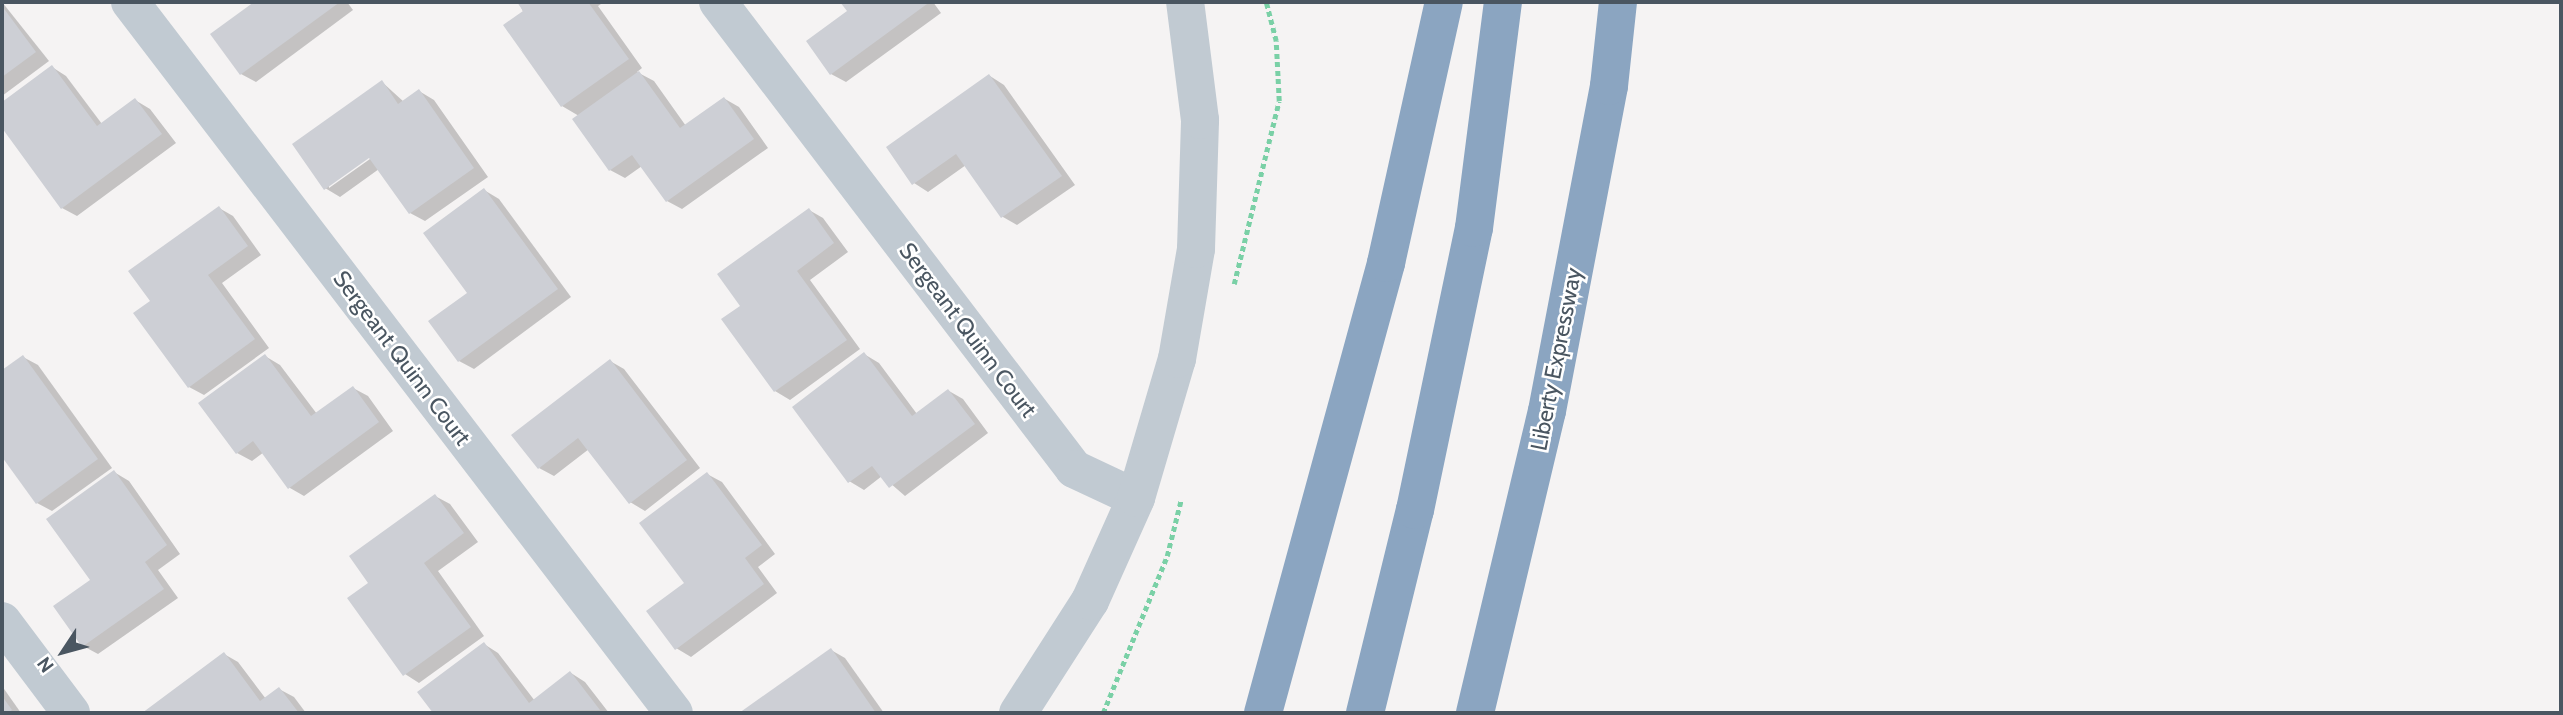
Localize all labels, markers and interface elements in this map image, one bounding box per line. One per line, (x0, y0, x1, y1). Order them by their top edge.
street label: Sergeant Quinn Court (893, 237, 1043, 423)
street label: Sergeant Quinn Court (327, 265, 477, 451)
street label: Liberty Expressway (1525, 265, 1587, 453)
north arrow (28, 617, 98, 687)
text: N (32, 652, 59, 677)

